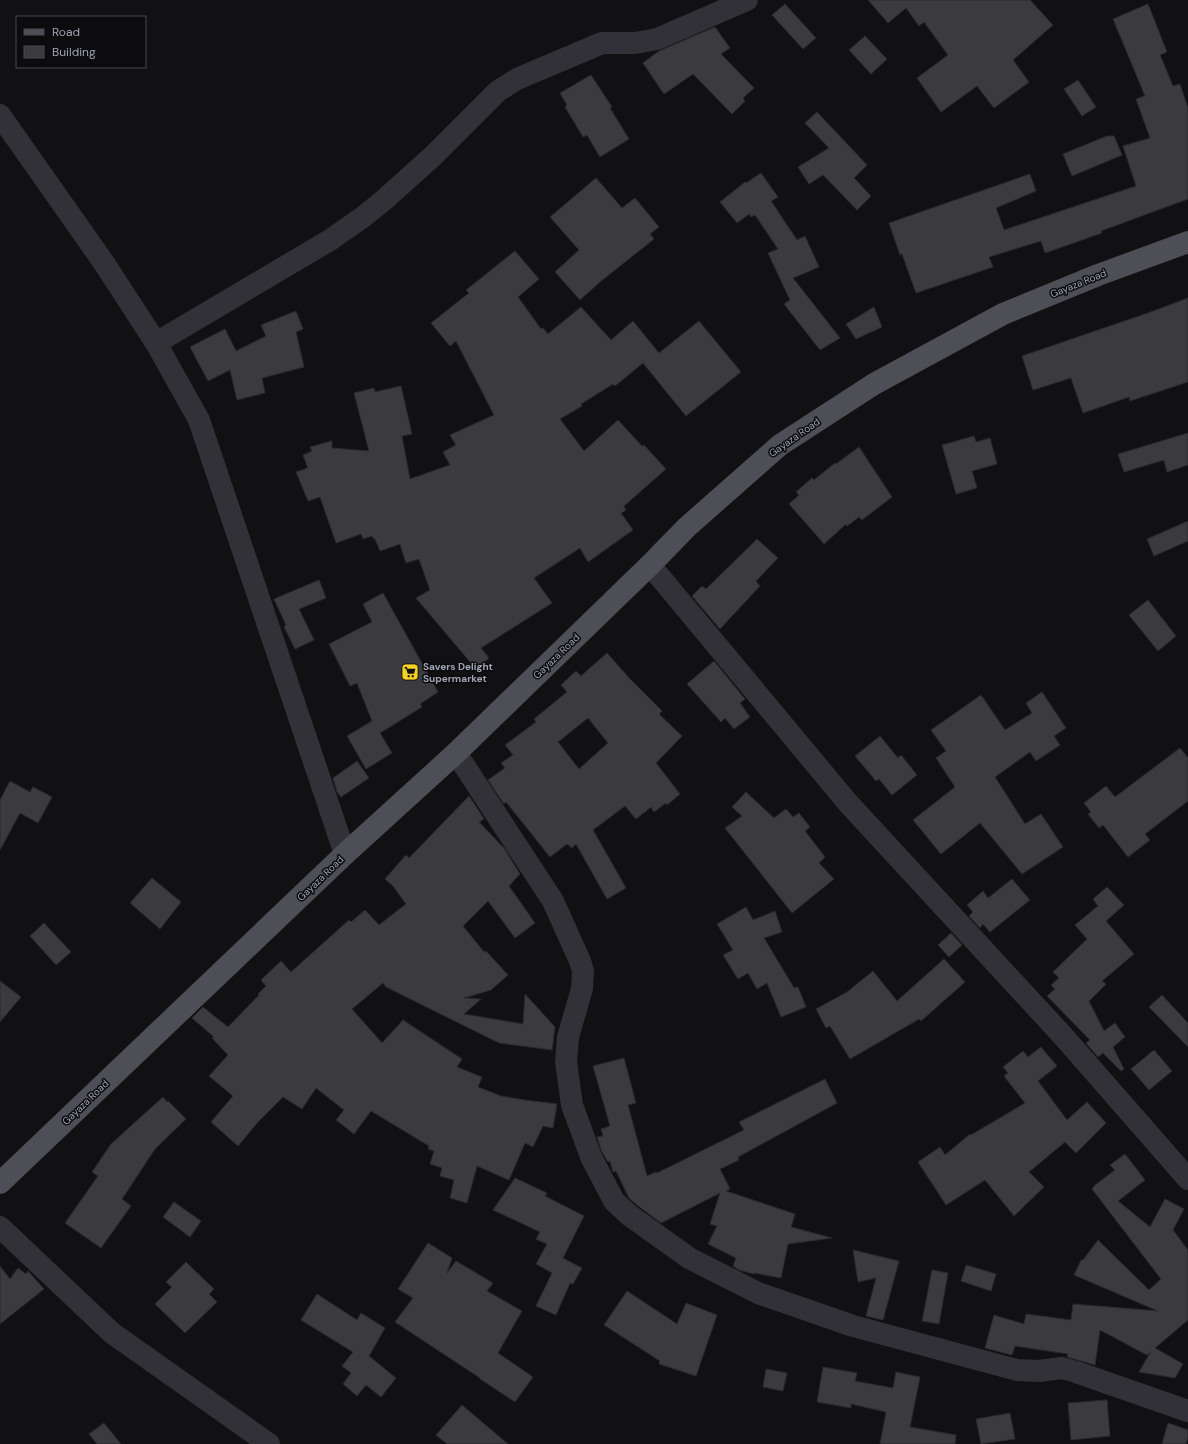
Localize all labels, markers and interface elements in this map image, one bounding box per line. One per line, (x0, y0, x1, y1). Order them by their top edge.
legend (16, 16, 146, 68)
text: Road (52, 24, 80, 40)
text: Building (52, 44, 96, 60)
street label: Gayaza Road (1048, 266, 1108, 301)
street label: Gayaza Road (766, 415, 822, 460)
street label: Gayaza Road (530, 631, 582, 682)
place label: Savers Delight Supermarket (423, 660, 493, 685)
supermarket icon: Savers Delight Supermarket (400, 662, 420, 682)
street label: Gayaza Road (294, 853, 346, 904)
street label: Gayaza Road (59, 1077, 111, 1128)

